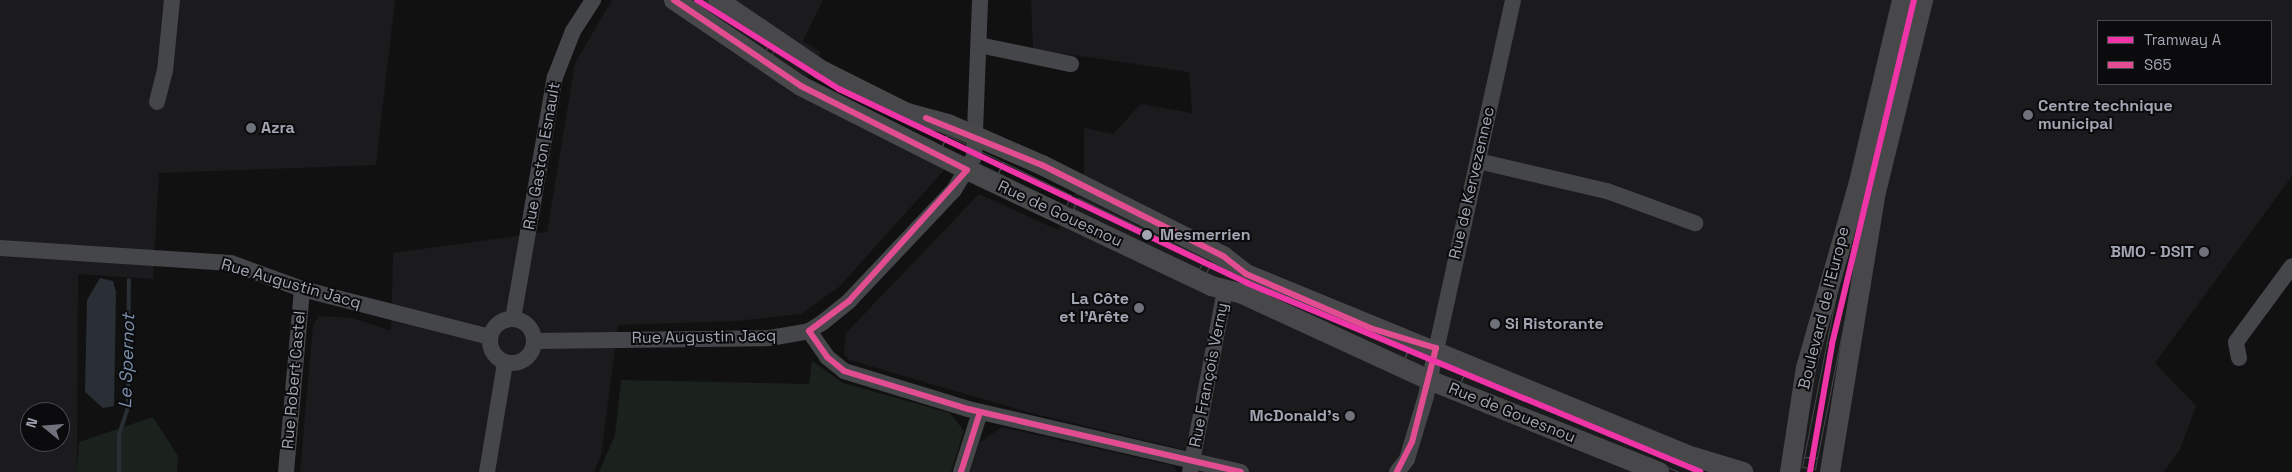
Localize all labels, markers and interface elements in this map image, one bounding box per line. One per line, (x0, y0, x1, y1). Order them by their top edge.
legend (2097, 20, 2272, 85)
text: Tramway A (2144, 30, 2221, 49)
text: S65 (2144, 55, 2171, 74)
street label: Rue Gaston Esnault (520, 81, 564, 231)
place label: Centre technique municipal (2038, 96, 2173, 134)
street label: Rue de Kervezennec (1445, 105, 1499, 261)
marker: Centre technique municipal (2022, 109, 2034, 121)
place label: Azra (261, 118, 295, 138)
marker: Azra (245, 122, 257, 134)
street label: Rue de Gouesnou (995, 177, 1125, 251)
place label: Mesmerrien (1160, 225, 1251, 245)
street label: Boulevard de l'Europe (1794, 225, 1854, 391)
marker: Mesmerrien (1138, 226, 1156, 244)
place label: BMO - DSIT (2109, 242, 2194, 262)
marker: BMO - DSIT (2198, 246, 2210, 258)
street label: Rue Augustin Jacq (219, 255, 363, 313)
place label: La Côte et l’Arête (1059, 289, 1129, 327)
street label: Rue François Verny (1186, 301, 1232, 449)
marker: La Côte et l’Arête (1133, 302, 1145, 314)
street label: Rue Robert Castel (278, 310, 310, 450)
water label: Le Spernot (115, 313, 139, 409)
place label: Si Ristorante (1505, 314, 1604, 334)
marker: Si Ristorante (1489, 318, 1501, 330)
street label: Rue Augustin Jacq (631, 326, 777, 348)
street label: Rue de Gouesnou (1446, 379, 1578, 447)
north arrow (20, 402, 70, 452)
place label: McDonald's (1250, 406, 1340, 426)
marker: McDonald's (1344, 410, 1356, 422)
text: N (22, 416, 42, 430)

